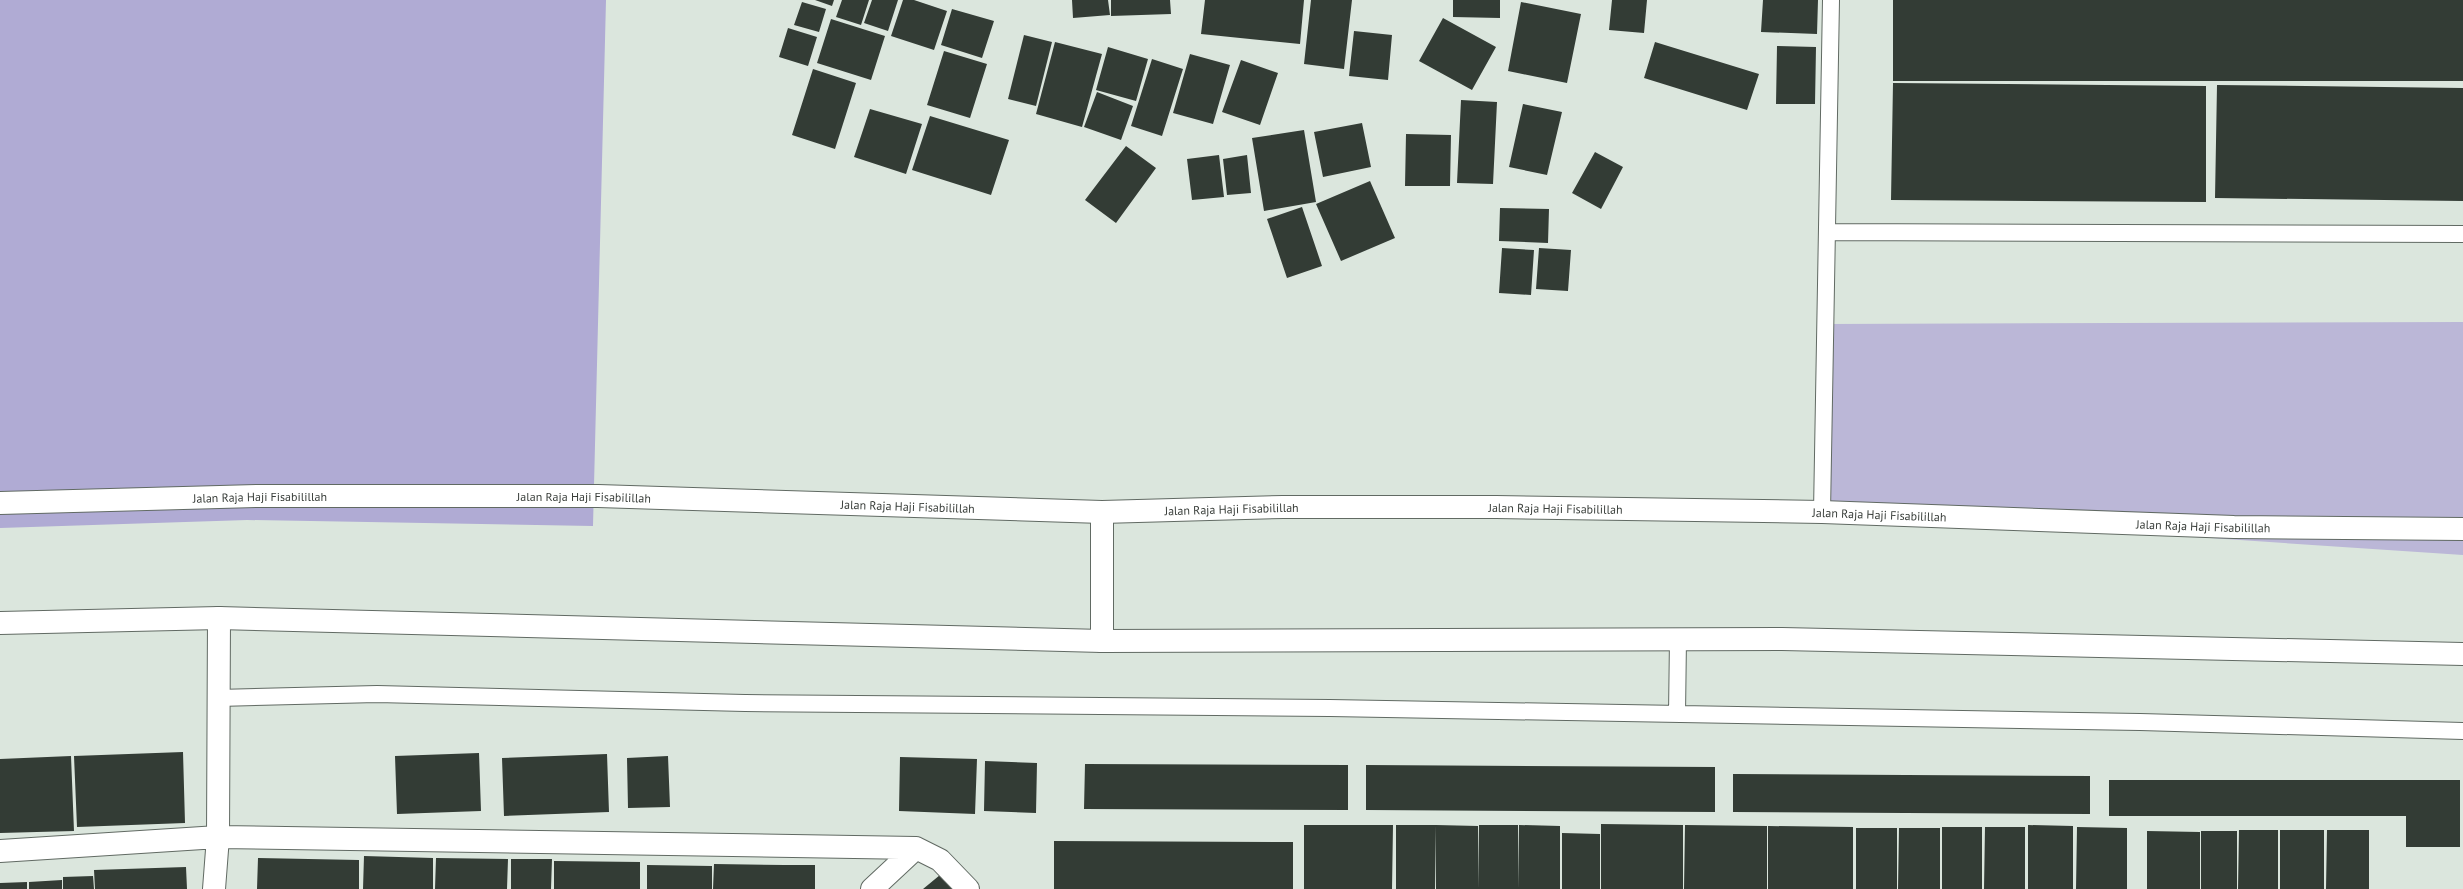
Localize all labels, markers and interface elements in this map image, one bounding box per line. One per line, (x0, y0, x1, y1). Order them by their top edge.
street label: Jalan Raja Haji Fisabilillah (192, 489, 327, 505)
street label: Jalan Raja Haji Fisabilillah (516, 489, 651, 505)
street label: Jalan Raja Haji Fisabilillah (839, 496, 975, 515)
street label: Jalan Raja Haji Fisabilillah (1163, 499, 1299, 518)
street label: Jalan Raja Haji Fisabilillah (1487, 500, 1623, 516)
street label: Jalan Raja Haji Fisabilillah (1811, 504, 1947, 524)
street label: Jalan Raja Haji Fisabilillah (2135, 516, 2270, 535)

